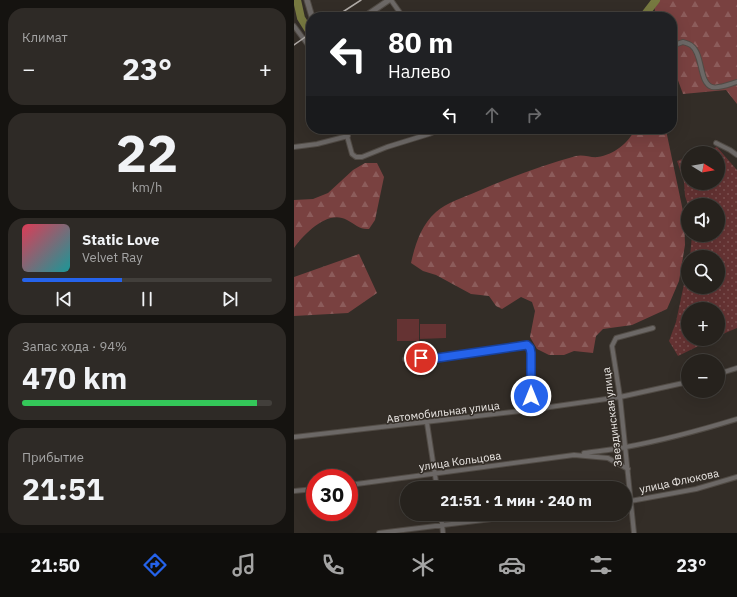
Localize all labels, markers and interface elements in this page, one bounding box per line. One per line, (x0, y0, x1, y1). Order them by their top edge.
text: 80 m (388, 24, 453, 61)
icon: left (322, 28, 374, 80)
text: Климат (22, 29, 68, 46)
text: 23° (122, 49, 172, 88)
text: − (22, 54, 35, 83)
text: + (259, 54, 272, 83)
text: Налево (388, 60, 451, 83)
icon: left (439, 104, 461, 126)
icon: ahead (481, 104, 503, 126)
icon: right (523, 104, 545, 126)
text: 22 (116, 119, 178, 186)
north arrow (681, 146, 725, 190)
map controls (681, 146, 725, 398)
text: km/h (132, 179, 162, 196)
button: sound (681, 198, 725, 242)
text: Static Love (82, 230, 159, 249)
text: Velvet Ray (82, 249, 143, 266)
button: search (681, 250, 725, 294)
icon: previous (53, 288, 75, 310)
icon: pause (136, 288, 158, 310)
icon: next (219, 288, 241, 310)
button: + (681, 302, 725, 346)
text: Запас хода · 94% (22, 338, 127, 355)
pin (404, 341, 438, 375)
icon: arrive (410, 347, 432, 369)
button: − (681, 354, 725, 398)
text: 470 km (22, 358, 127, 397)
street label: Звездинская улица (599, 366, 625, 467)
position arrow (510, 375, 552, 417)
street label: Автомобильная улица (386, 398, 501, 426)
street label: улица Кольцова (418, 448, 502, 474)
text: Прибытие (22, 449, 84, 466)
street label: улица Флюкова (638, 466, 720, 496)
text: 21:51 (22, 469, 104, 508)
speed limit sign: 30 (306, 469, 358, 521)
text: 21:51 · 1 мин · 240 m (440, 491, 592, 510)
icon: directions (141, 551, 169, 579)
icon: music (230, 551, 258, 579)
icon: phone (319, 551, 347, 579)
icon: climate (409, 551, 437, 579)
icon: car (498, 551, 526, 579)
icon: filters (587, 551, 615, 579)
text: 21:50 (31, 554, 80, 577)
text: 23° (676, 554, 706, 577)

